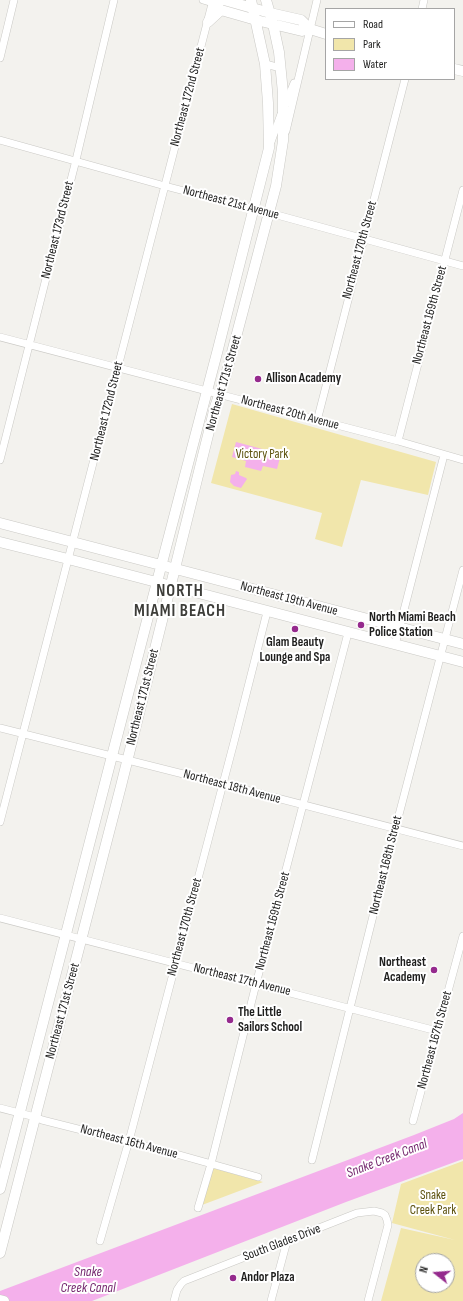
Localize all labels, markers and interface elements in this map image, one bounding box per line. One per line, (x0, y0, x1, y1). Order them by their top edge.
legend (325, 8, 455, 80)
text: Road (363, 17, 383, 32)
text: Park (363, 37, 381, 52)
street label: Northeast 172nd Street (167, 46, 209, 148)
text: Water (363, 57, 387, 72)
street label: Northeast 173rd Street (38, 180, 78, 280)
street label: Northeast 21st Avenue (181, 183, 281, 223)
street label: Northeast 170th Street (339, 199, 381, 301)
street label: Northeast 169th Street (409, 264, 451, 366)
street label: Northeast 171st Street (203, 333, 245, 433)
street label: Northeast 172nd Street (87, 360, 127, 462)
place label: Allison Academy (266, 371, 341, 387)
marker: Allison Academy (253, 374, 263, 384)
street label: Northeast 20th Avenue (239, 392, 341, 434)
park label: Victory Park (236, 447, 288, 463)
street label: Northeast 19th Avenue (239, 579, 339, 619)
district label: NORTH MIAMI BEACH (134, 582, 226, 622)
place label: North Miami Beach Police Station (369, 610, 456, 641)
marker: North Miami Beach Police Station (356, 620, 366, 630)
marker: Glam Beauty Lounge and Spa (290, 624, 300, 634)
place label: Glam Beauty Lounge and Spa (260, 635, 330, 666)
street label: Northeast 171st Street (123, 647, 163, 747)
street label: Northeast 18th Avenue (182, 767, 282, 807)
street label: Northeast 168th Street (366, 814, 406, 916)
street label: Northeast 169th Street (252, 870, 294, 972)
street label: Northeast 170th Street (164, 876, 206, 978)
place label: Northeast Academy (379, 955, 426, 986)
street label: Northeast 17th Avenue (192, 960, 292, 1000)
street label: Northeast 171st Street (43, 961, 83, 1061)
marker: Northeast Academy (429, 965, 439, 975)
street label: Northeast 167th Street (414, 989, 456, 1091)
place label: The Little Sailors School (238, 1005, 302, 1036)
marker: The Little Sailors School (225, 1015, 235, 1025)
street label: Northeast 16th Avenue (79, 1122, 179, 1162)
water label: Snake Creek Canal (344, 1136, 430, 1182)
park label: Snake Creek Park (410, 1188, 456, 1219)
street label: South Glades Drive (241, 1221, 323, 1265)
north arrow (415, 1253, 455, 1293)
water label: Snake Creek Canal (61, 1264, 115, 1296)
text: N (417, 1265, 431, 1274)
place label: Andor Plaza (241, 1270, 295, 1286)
marker: Andor Plaza (228, 1273, 238, 1283)

